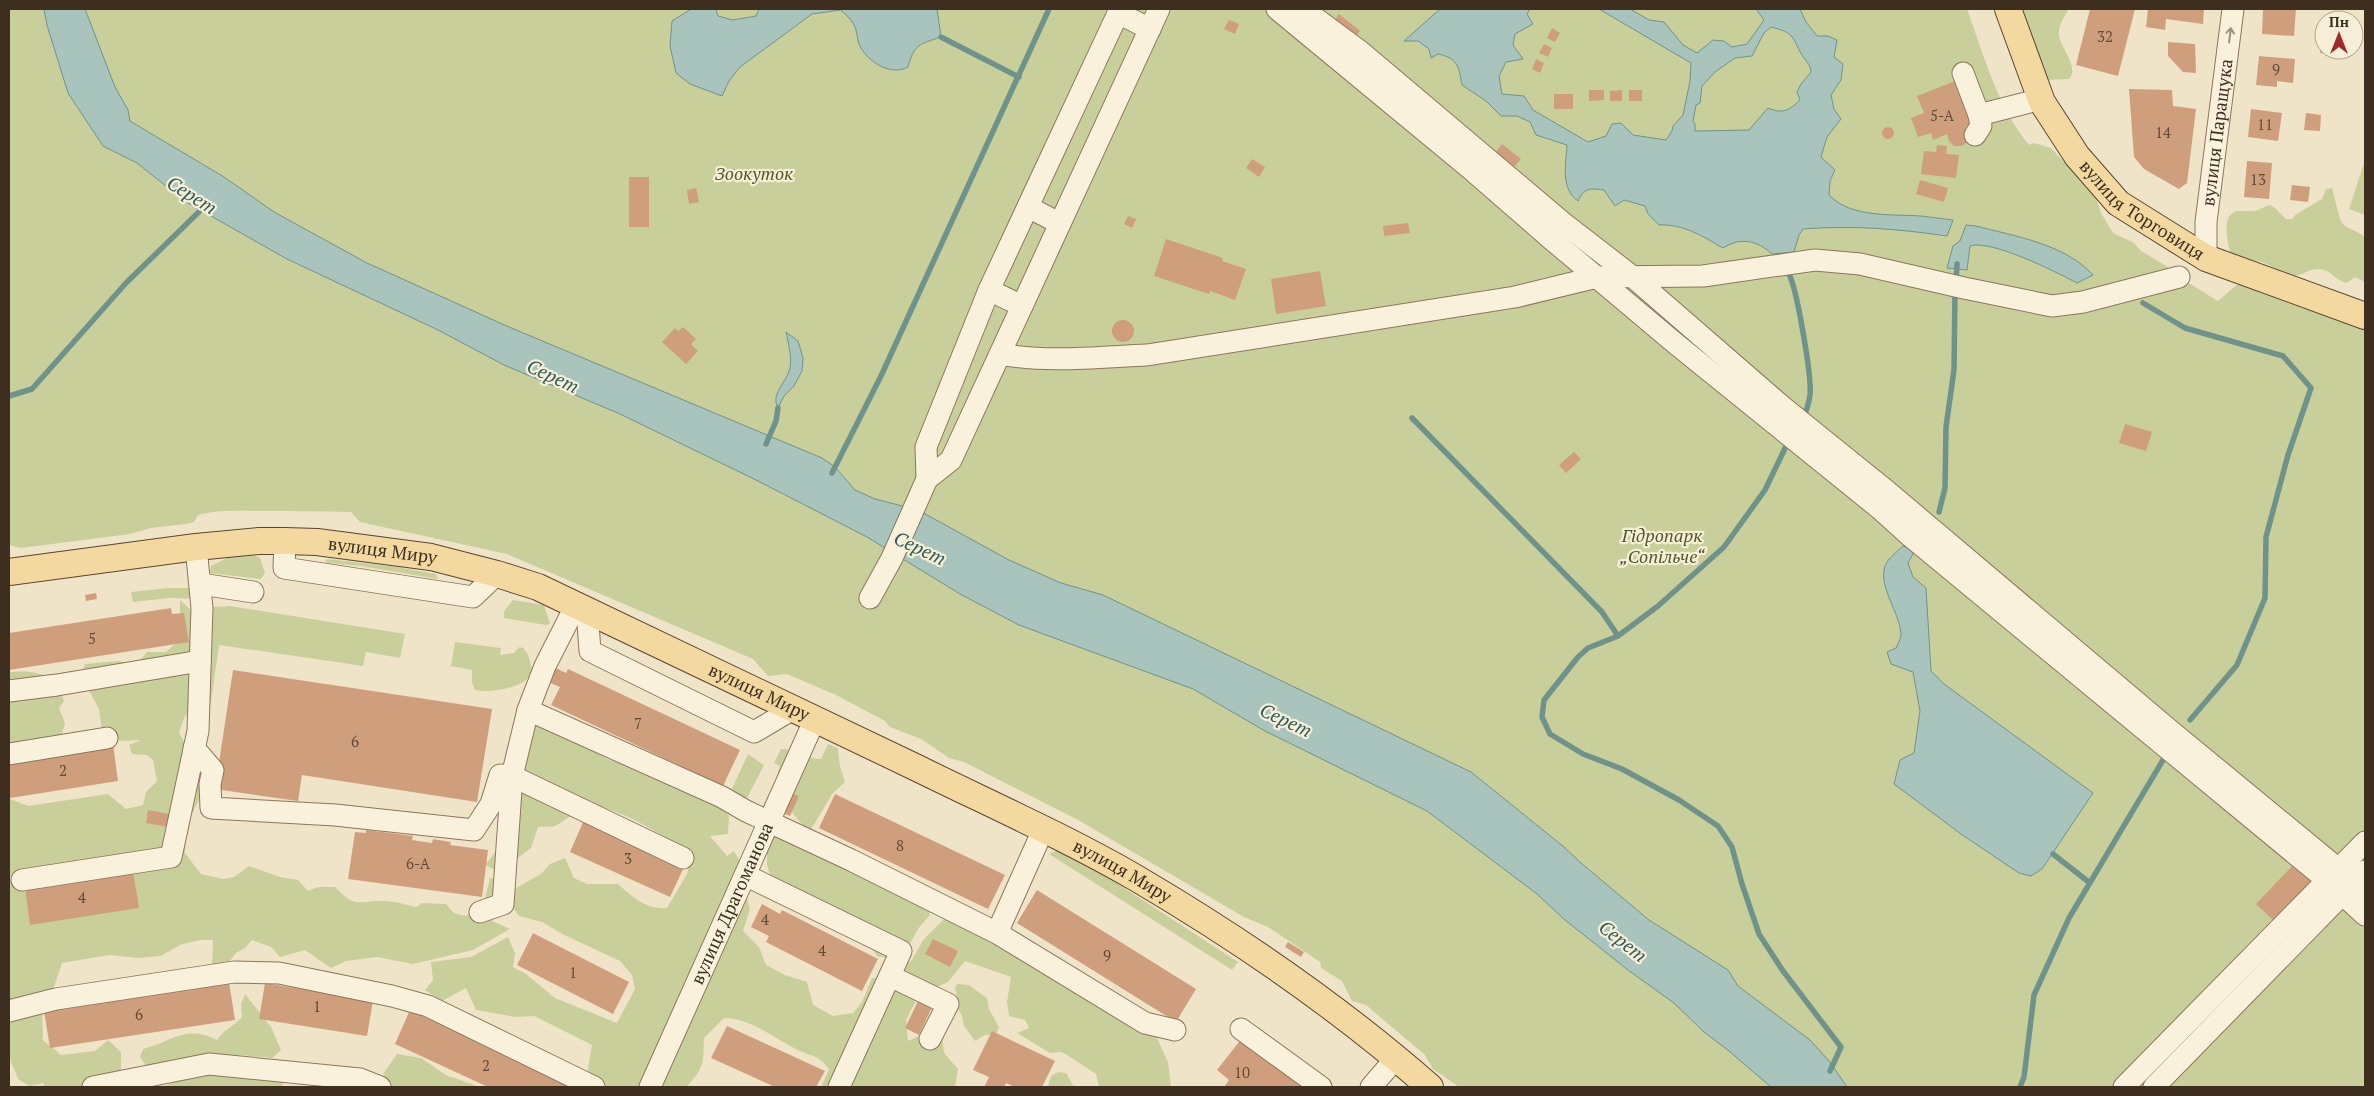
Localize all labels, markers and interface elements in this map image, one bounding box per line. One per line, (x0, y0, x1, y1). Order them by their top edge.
north arrow (2314, 10, 2364, 60)
text: Пн (2329, 12, 2349, 31)
house number: 32 (2097, 26, 2113, 46)
one-way arrow (2225, 28, 2235, 44)
street label: вулиця Паращука (2195, 57, 2238, 208)
house number: 9 (2272, 59, 2280, 79)
house number: 5-А (1930, 105, 1955, 125)
house number: 11 (2257, 114, 2273, 134)
house number: 14 (2155, 122, 2171, 142)
street label: вулиця Торговиця (2075, 154, 2210, 265)
park label: Зоокуток (715, 161, 793, 185)
house number: 13 (2250, 169, 2266, 189)
water label: Серет (163, 170, 222, 220)
water label: Серет (523, 353, 583, 398)
park label: Гідропарк „Сопільче“ (1619, 523, 1706, 568)
water label: Серет (890, 525, 950, 570)
street label: вулиця Миру (327, 531, 441, 569)
house number: 5 (88, 628, 96, 648)
street label: вулиця Миру (705, 657, 815, 726)
water label: Серет (1256, 697, 1316, 742)
house number: 7 (634, 713, 642, 733)
house number: 6 (351, 731, 359, 751)
house number: 2 (59, 760, 67, 780)
street label: вулиця Драгоманова (685, 818, 778, 988)
street label: вулиця Миру (1069, 833, 1177, 908)
house number: 8 (896, 835, 904, 855)
house number: 3 (624, 848, 632, 868)
house number: 6-А (406, 853, 431, 873)
house number: 4 (78, 887, 86, 907)
house number: 4 (761, 909, 769, 929)
water label: Серет (1594, 914, 1652, 967)
house number: 4 (818, 940, 826, 960)
house number: 9 (1103, 945, 1111, 965)
house number: 1 (569, 962, 577, 982)
house number: 1 (313, 996, 321, 1016)
house number: 6 (135, 1004, 143, 1024)
house number: 2 (482, 1055, 490, 1075)
house number: 10 (1234, 1062, 1250, 1082)

